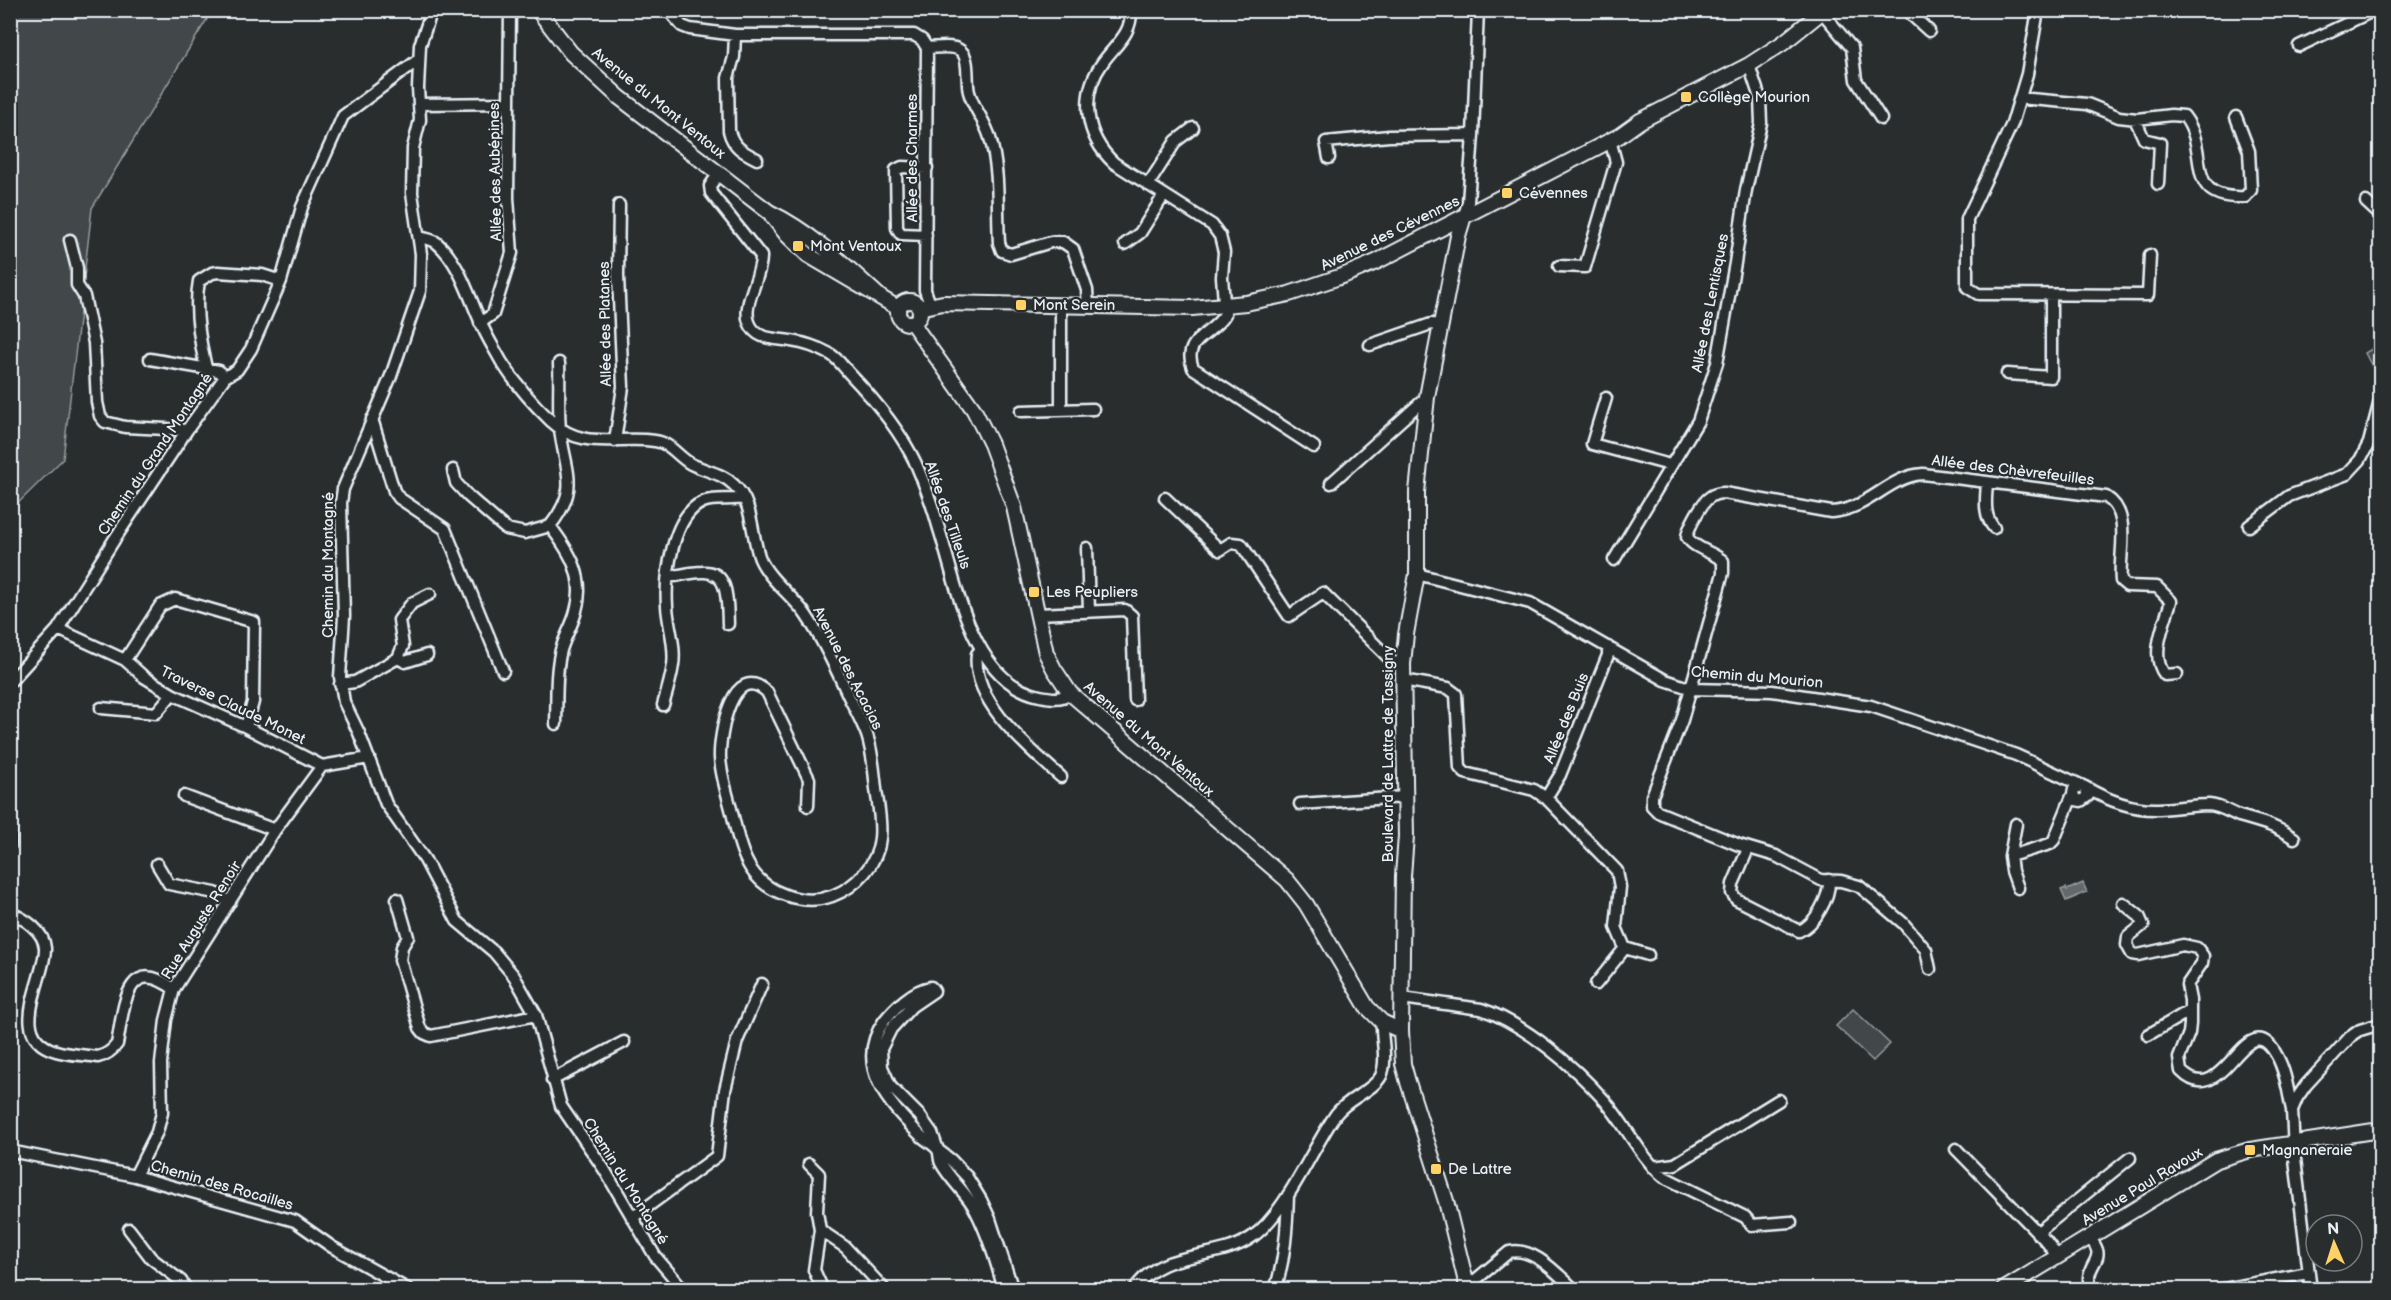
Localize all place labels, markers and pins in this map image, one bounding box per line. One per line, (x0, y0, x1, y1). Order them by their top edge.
place label: Collège Mourion (1698, 88, 1810, 107)
marker: Collège Mourion (1679, 90, 1693, 104)
place label: Cévennes (1519, 184, 1588, 203)
marker: Cévennes (1500, 186, 1514, 200)
place label: Mont Ventoux (810, 237, 902, 256)
marker: Mont Ventoux (791, 239, 805, 253)
place label: Mont Serein (1033, 296, 1115, 315)
marker: Mont Serein (1014, 298, 1028, 312)
place label: Les Peupliers (1046, 583, 1138, 602)
marker: Les Peupliers (1027, 585, 1041, 599)
place label: Magnaneraie (2262, 1141, 2353, 1160)
marker: Magnaneraie (2243, 1143, 2257, 1157)
place label: De Lattre (1448, 1160, 1512, 1179)
marker: De Lattre (1429, 1162, 1443, 1176)

